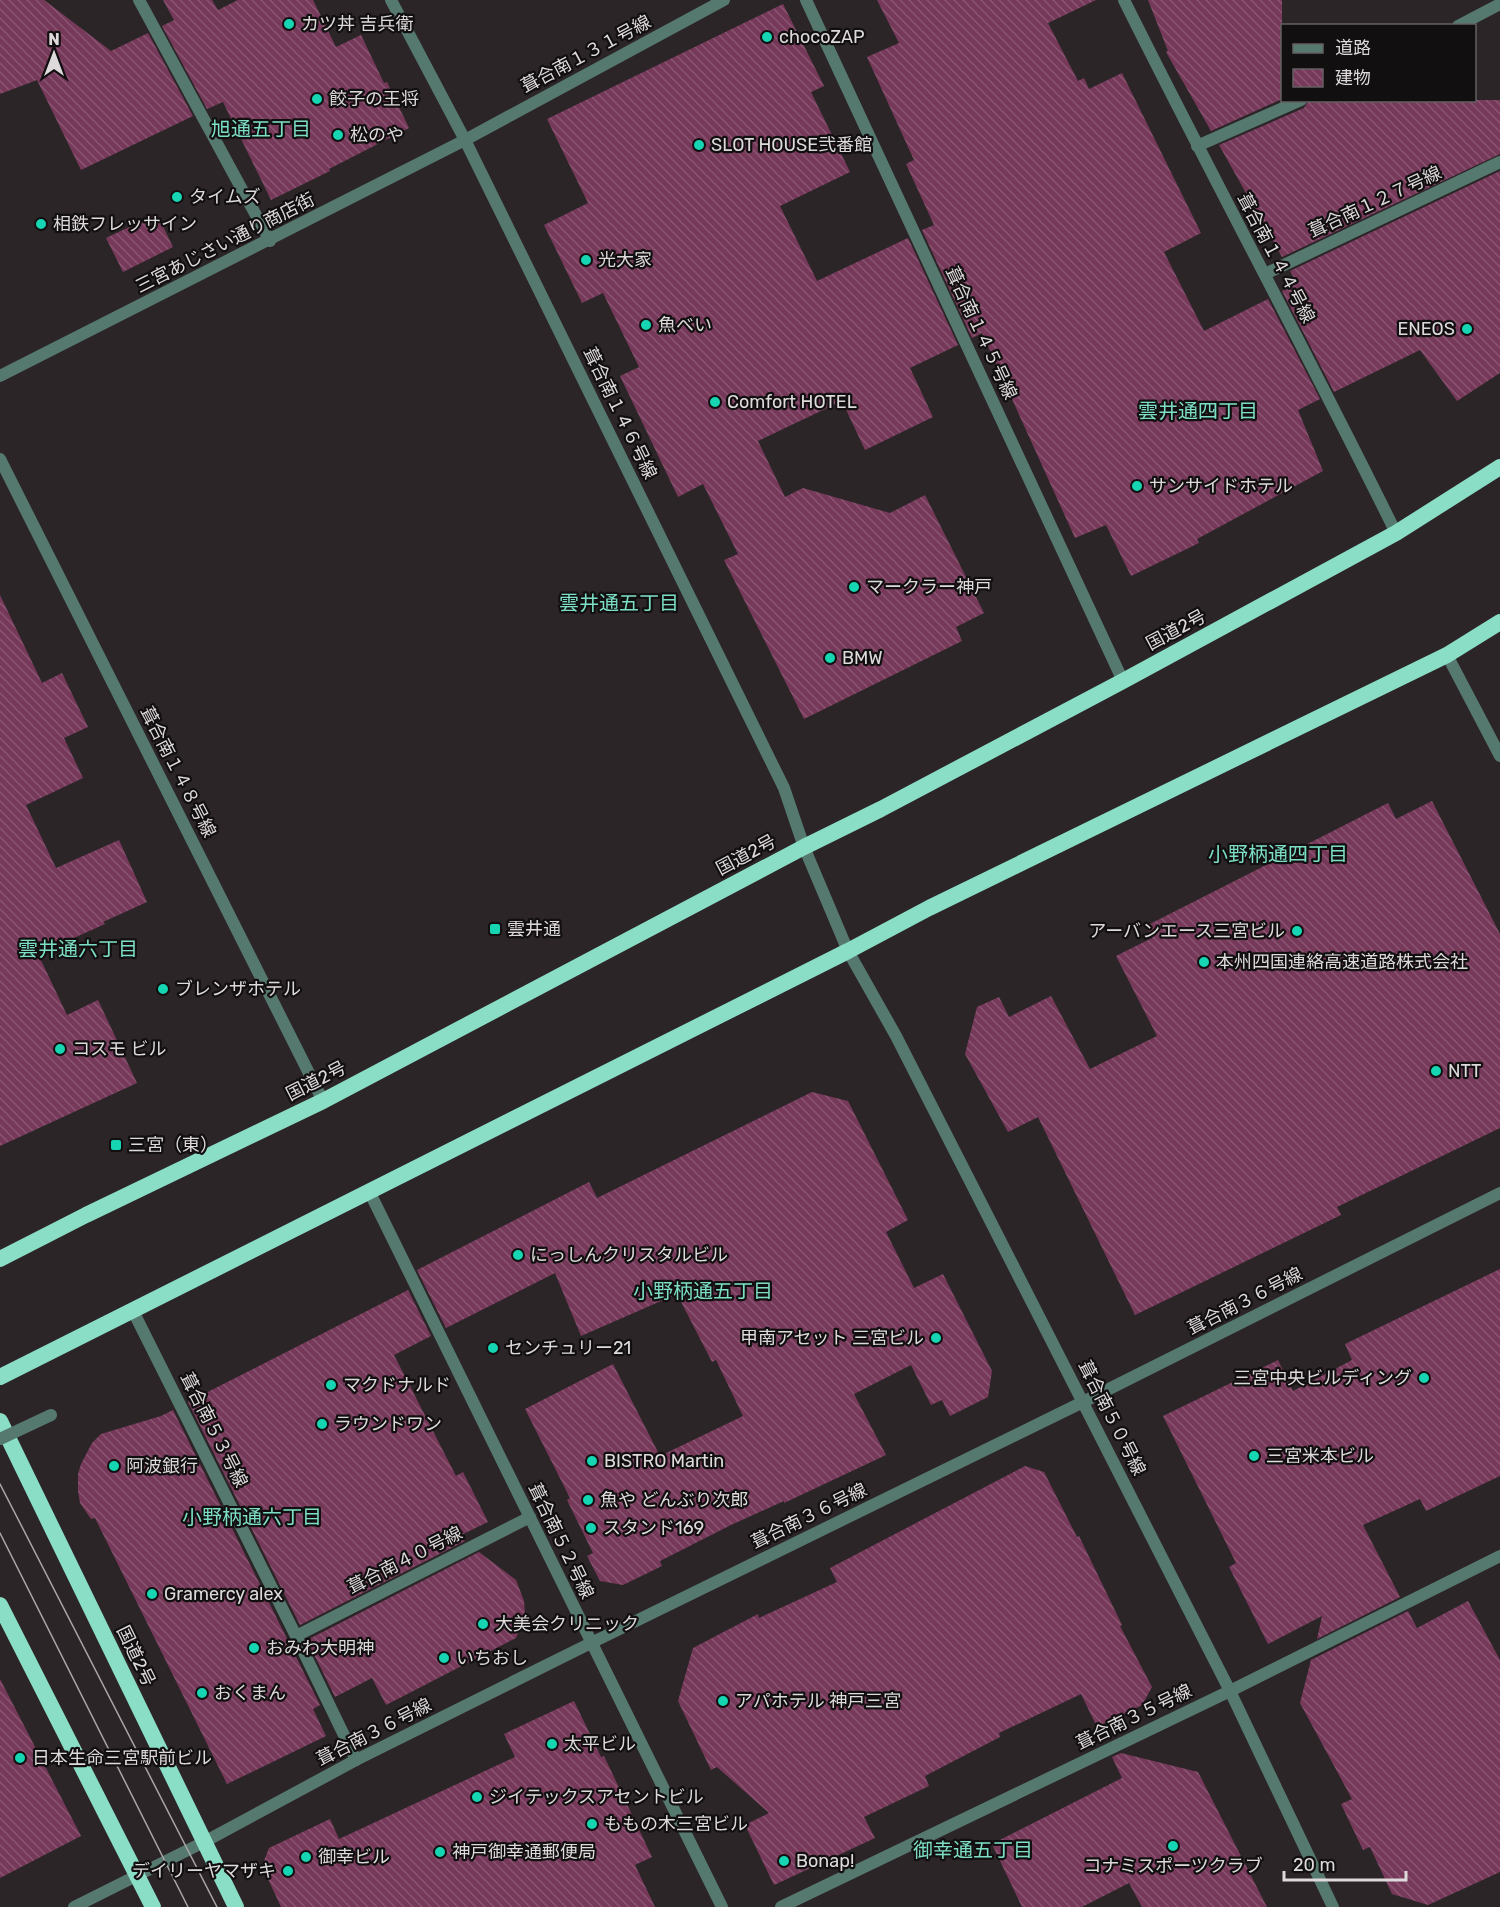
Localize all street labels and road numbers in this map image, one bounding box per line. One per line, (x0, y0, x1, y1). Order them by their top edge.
street label: 葺合南１３１号線 (517, 10, 655, 98)
street label: 葺合南１２７号線 (1305, 162, 1445, 242)
street label: 三宮あじさい通り商店街 (132, 188, 318, 298)
street label: 葺合南１４４号線 (1232, 189, 1320, 327)
street label: 葺合南１４５号線 (941, 263, 1021, 403)
street label: 葺合南１４６号線 (579, 343, 661, 483)
street label: 国道2号 (1142, 605, 1210, 655)
street label: 葺合南１４８号線 (136, 703, 220, 841)
street label: 国道2号 (712, 830, 780, 880)
street label: 国道2号 (282, 1057, 350, 1105)
street label: 葺合南３６号線 (1184, 1263, 1306, 1339)
street label: 葺合南５０号線 (1074, 1357, 1150, 1479)
street label: 葺合南５３号線 (176, 1369, 252, 1491)
street label: 葺合南３６号線 (748, 1478, 870, 1554)
street label: 葺合南５２号線 (523, 1480, 599, 1602)
street label: 葺合南４０号線 (344, 1522, 466, 1598)
street label: 国道2号 (112, 1622, 160, 1690)
street label: 葺合南３５号線 (1073, 1679, 1195, 1755)
street label: 葺合南３６号線 (313, 1694, 435, 1770)

